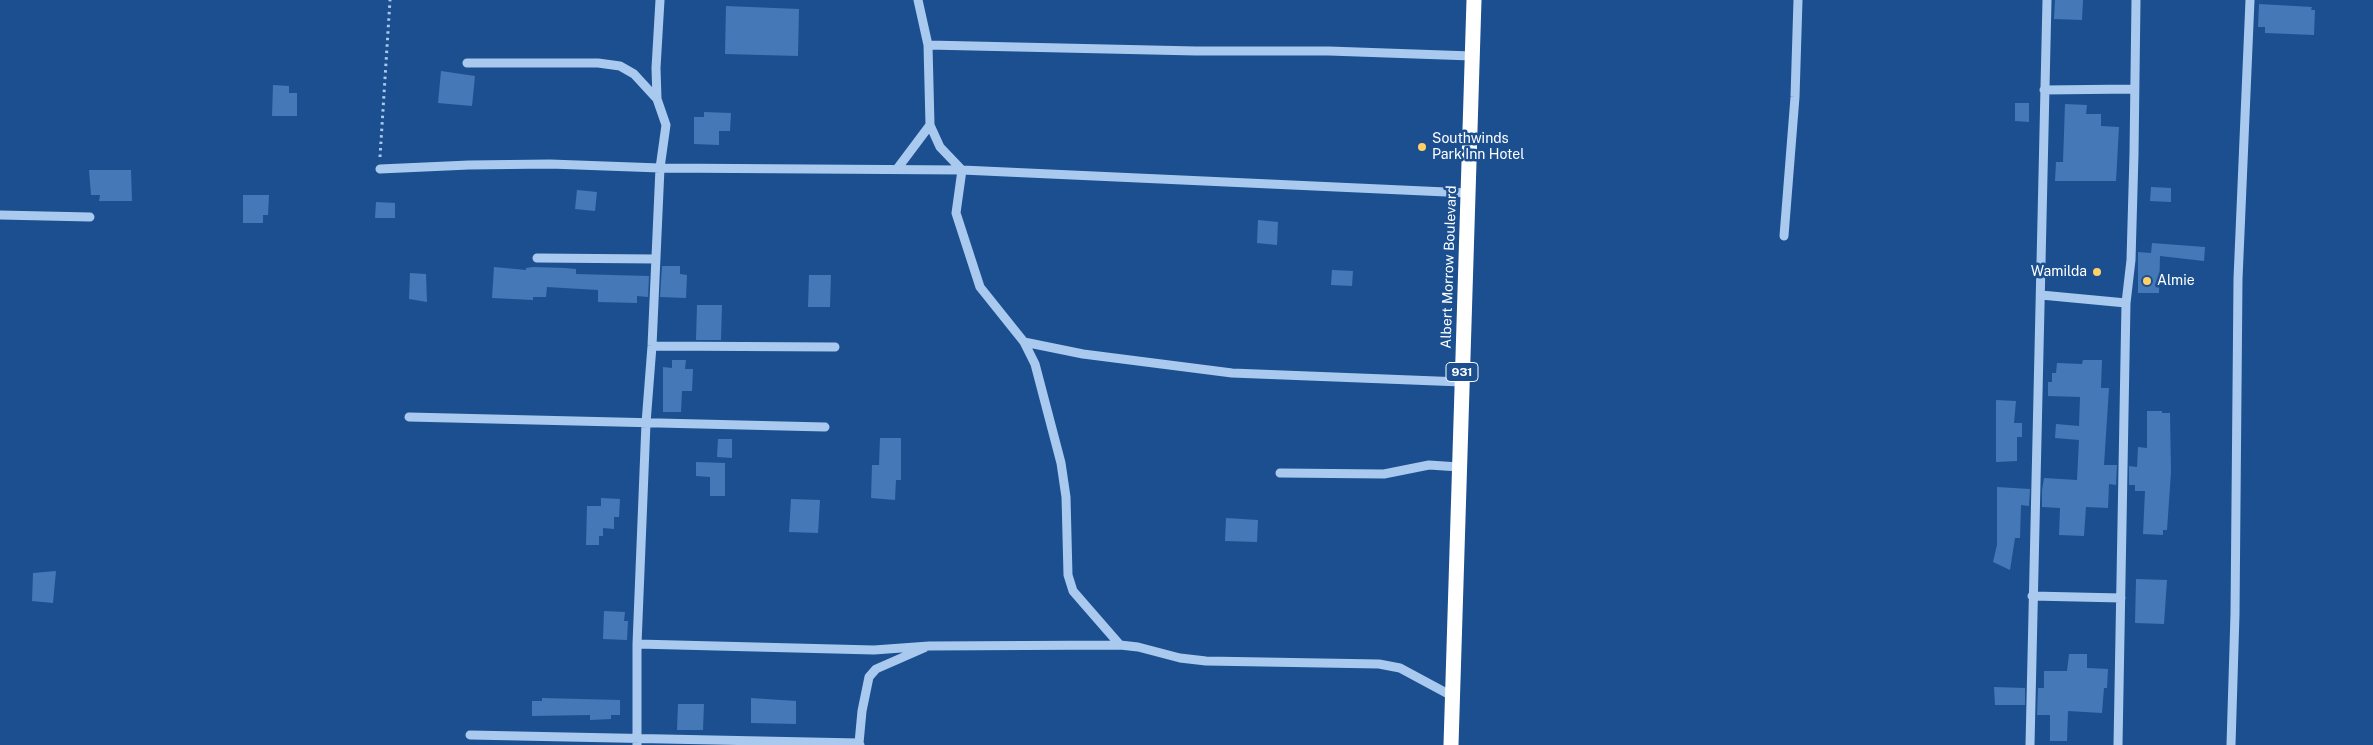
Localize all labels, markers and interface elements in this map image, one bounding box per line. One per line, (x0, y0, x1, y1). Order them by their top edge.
place label: Southwinds Park Inn Hotel (1432, 131, 1524, 164)
marker: Southwinds Park Inn Hotel (1416, 141, 1428, 153)
street label: Albert Morrow Boulevard (1438, 185, 1460, 349)
place label: Wamilda (2031, 264, 2087, 280)
marker: Wamilda (2091, 266, 2103, 278)
place label: Almie (2157, 273, 2195, 289)
marker: Almie (2141, 275, 2153, 287)
road number: 931 (1446, 362, 1478, 382)

